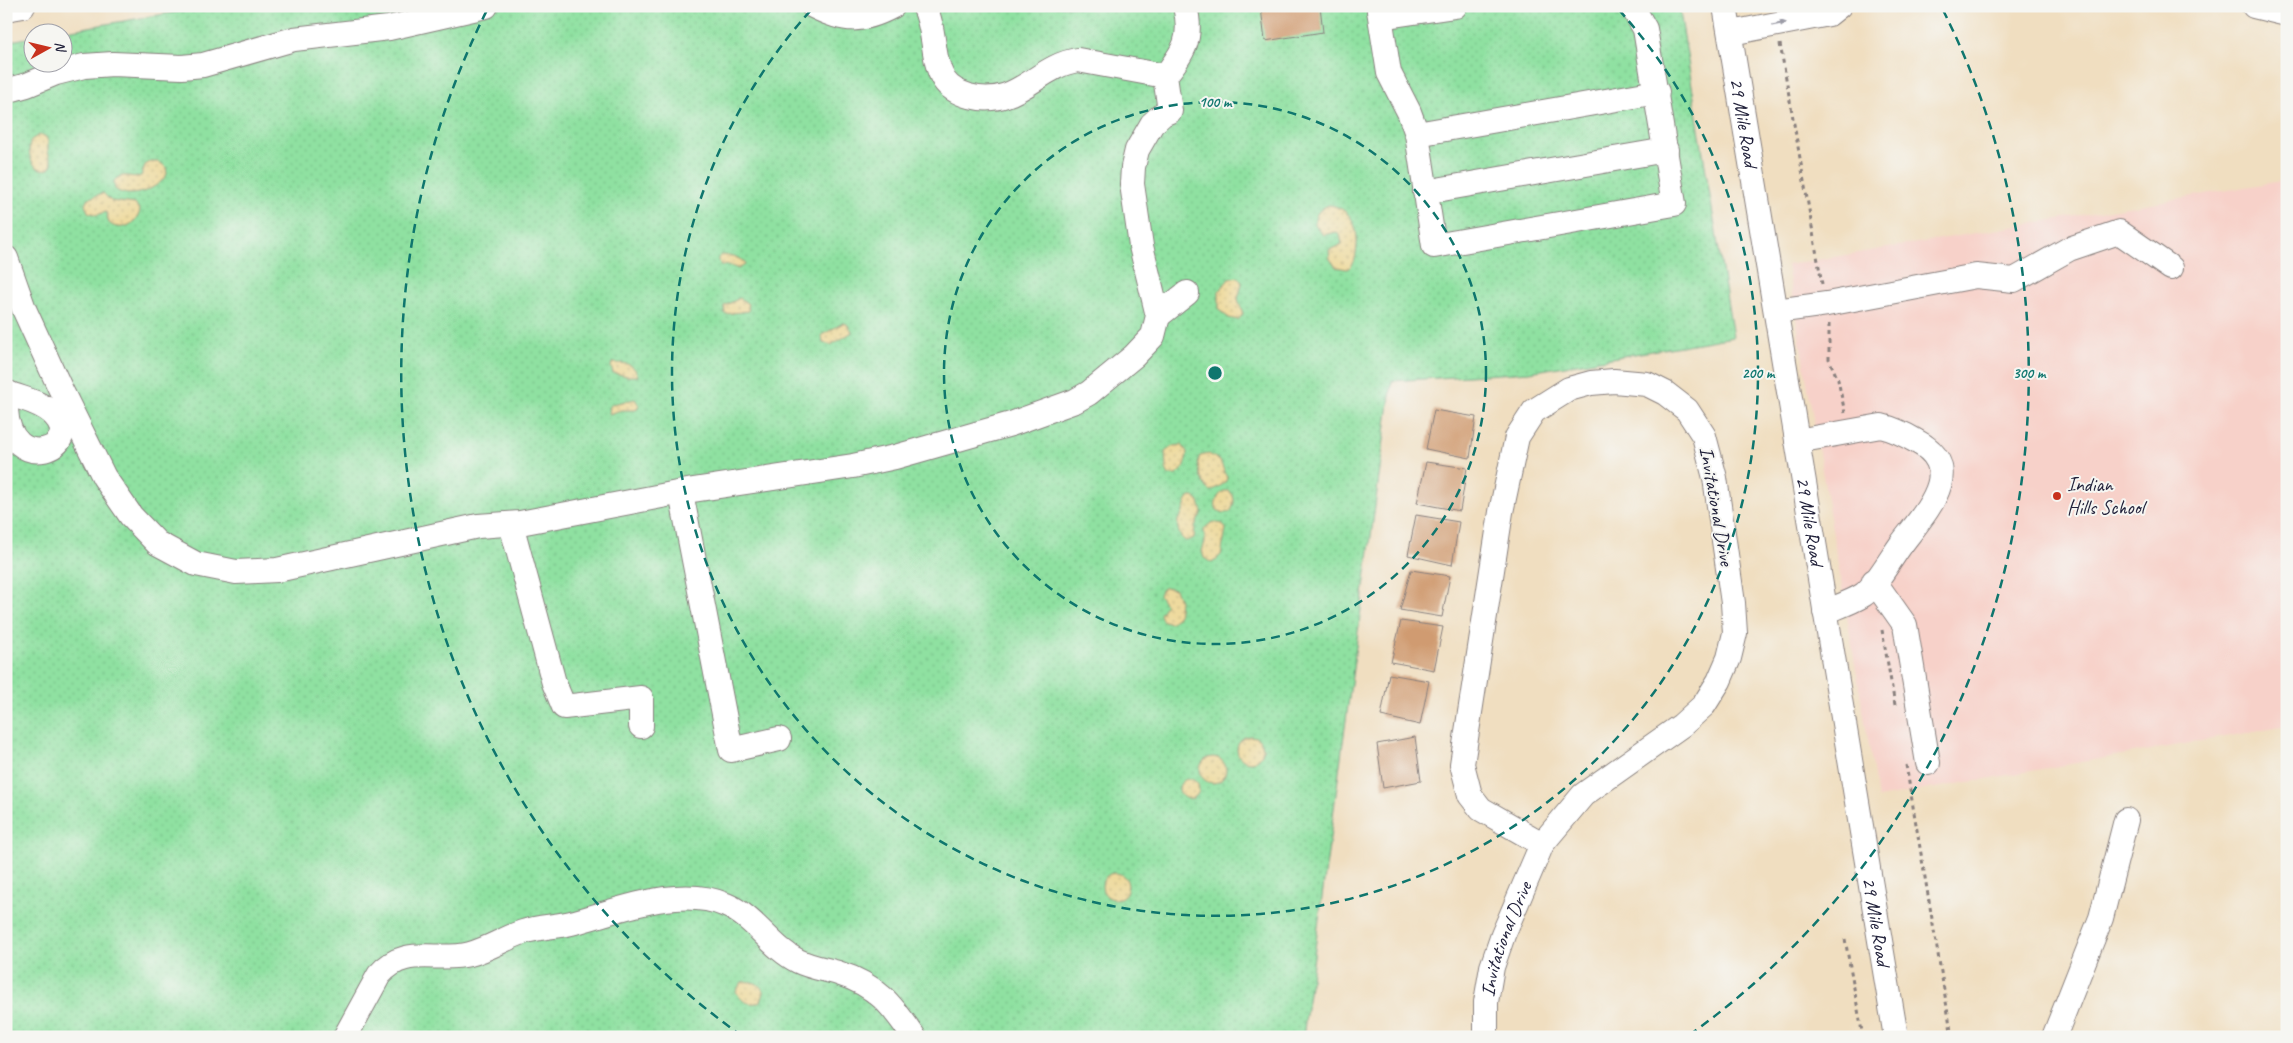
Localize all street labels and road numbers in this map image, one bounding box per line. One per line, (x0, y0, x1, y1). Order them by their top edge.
street label: 29 Mile Road (1724, 76, 1764, 172)
street label: Invitational Drive (1694, 445, 1740, 569)
street label: 29 Mile Road (1790, 475, 1830, 570)
street label: 29 Mile Road (1857, 875, 1897, 971)
street label: Invitational Drive (1475, 877, 1538, 998)

